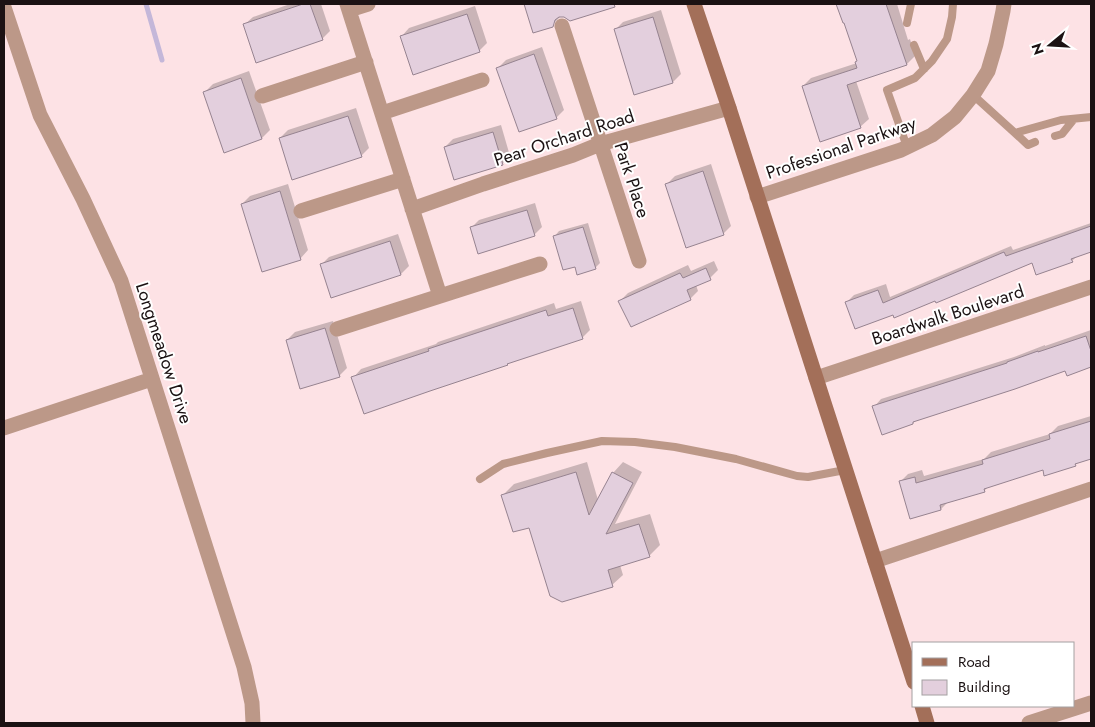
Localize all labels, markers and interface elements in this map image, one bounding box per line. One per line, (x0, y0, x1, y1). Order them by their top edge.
north arrow (1025, 20, 1075, 70)
text: N (1026, 41, 1049, 57)
street label: Pear Orchard Road (490, 103, 638, 173)
street label: Professional Parkway (762, 110, 920, 186)
street label: Park Place (608, 139, 656, 221)
street label: Boardwalk Boulevard (868, 278, 1028, 352)
street label: Longmeadow Drive (129, 279, 199, 427)
legend (912, 642, 1075, 707)
text: Road (958, 651, 990, 673)
text: Building (958, 676, 1010, 698)

